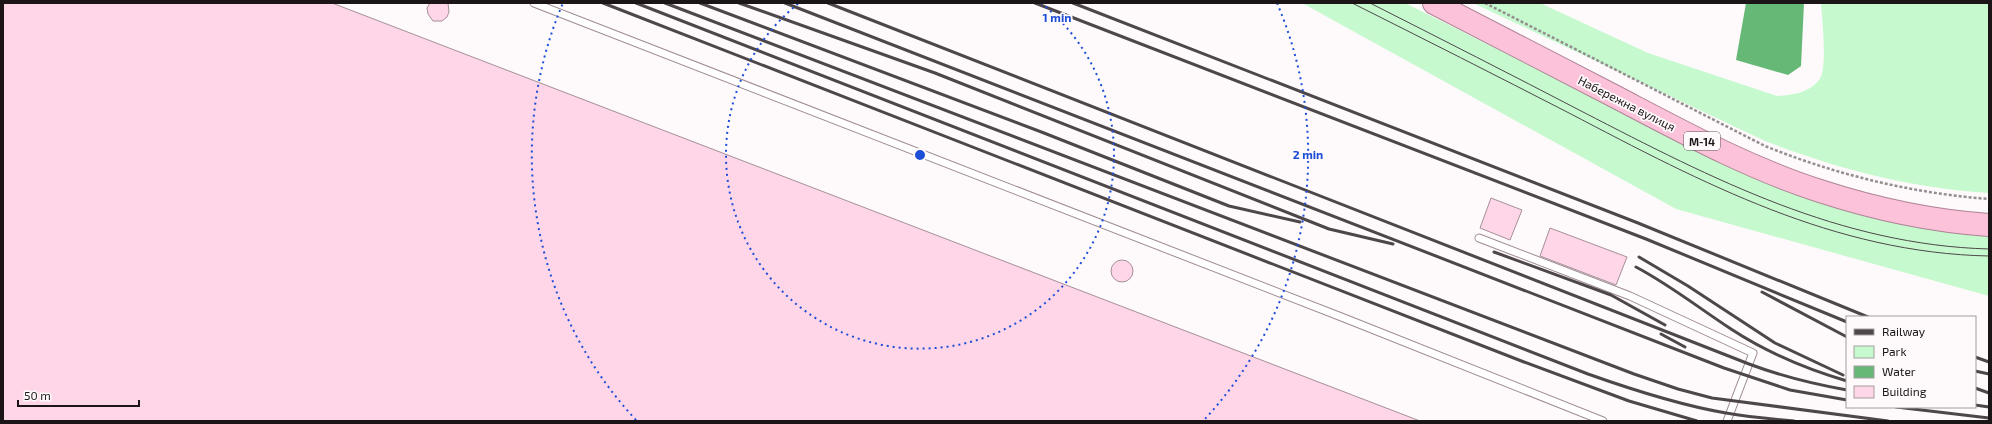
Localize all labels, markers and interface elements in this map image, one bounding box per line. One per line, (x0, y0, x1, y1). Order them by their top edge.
text: 1 min (1043, 10, 1071, 24)
street label: Набережна вулиця (1576, 72, 1678, 134)
road number: М-14 (1684, 132, 1720, 150)
text: 2 min (1293, 147, 1323, 161)
centre of rings (913, 148, 927, 162)
legend (1846, 316, 1976, 408)
text: Railway (1882, 324, 1926, 338)
text: Park (1882, 344, 1907, 358)
text: Water (1882, 364, 1916, 378)
scale bar (18, 382, 139, 408)
text: Building (1882, 384, 1927, 398)
text: 50 m (24, 388, 51, 402)

